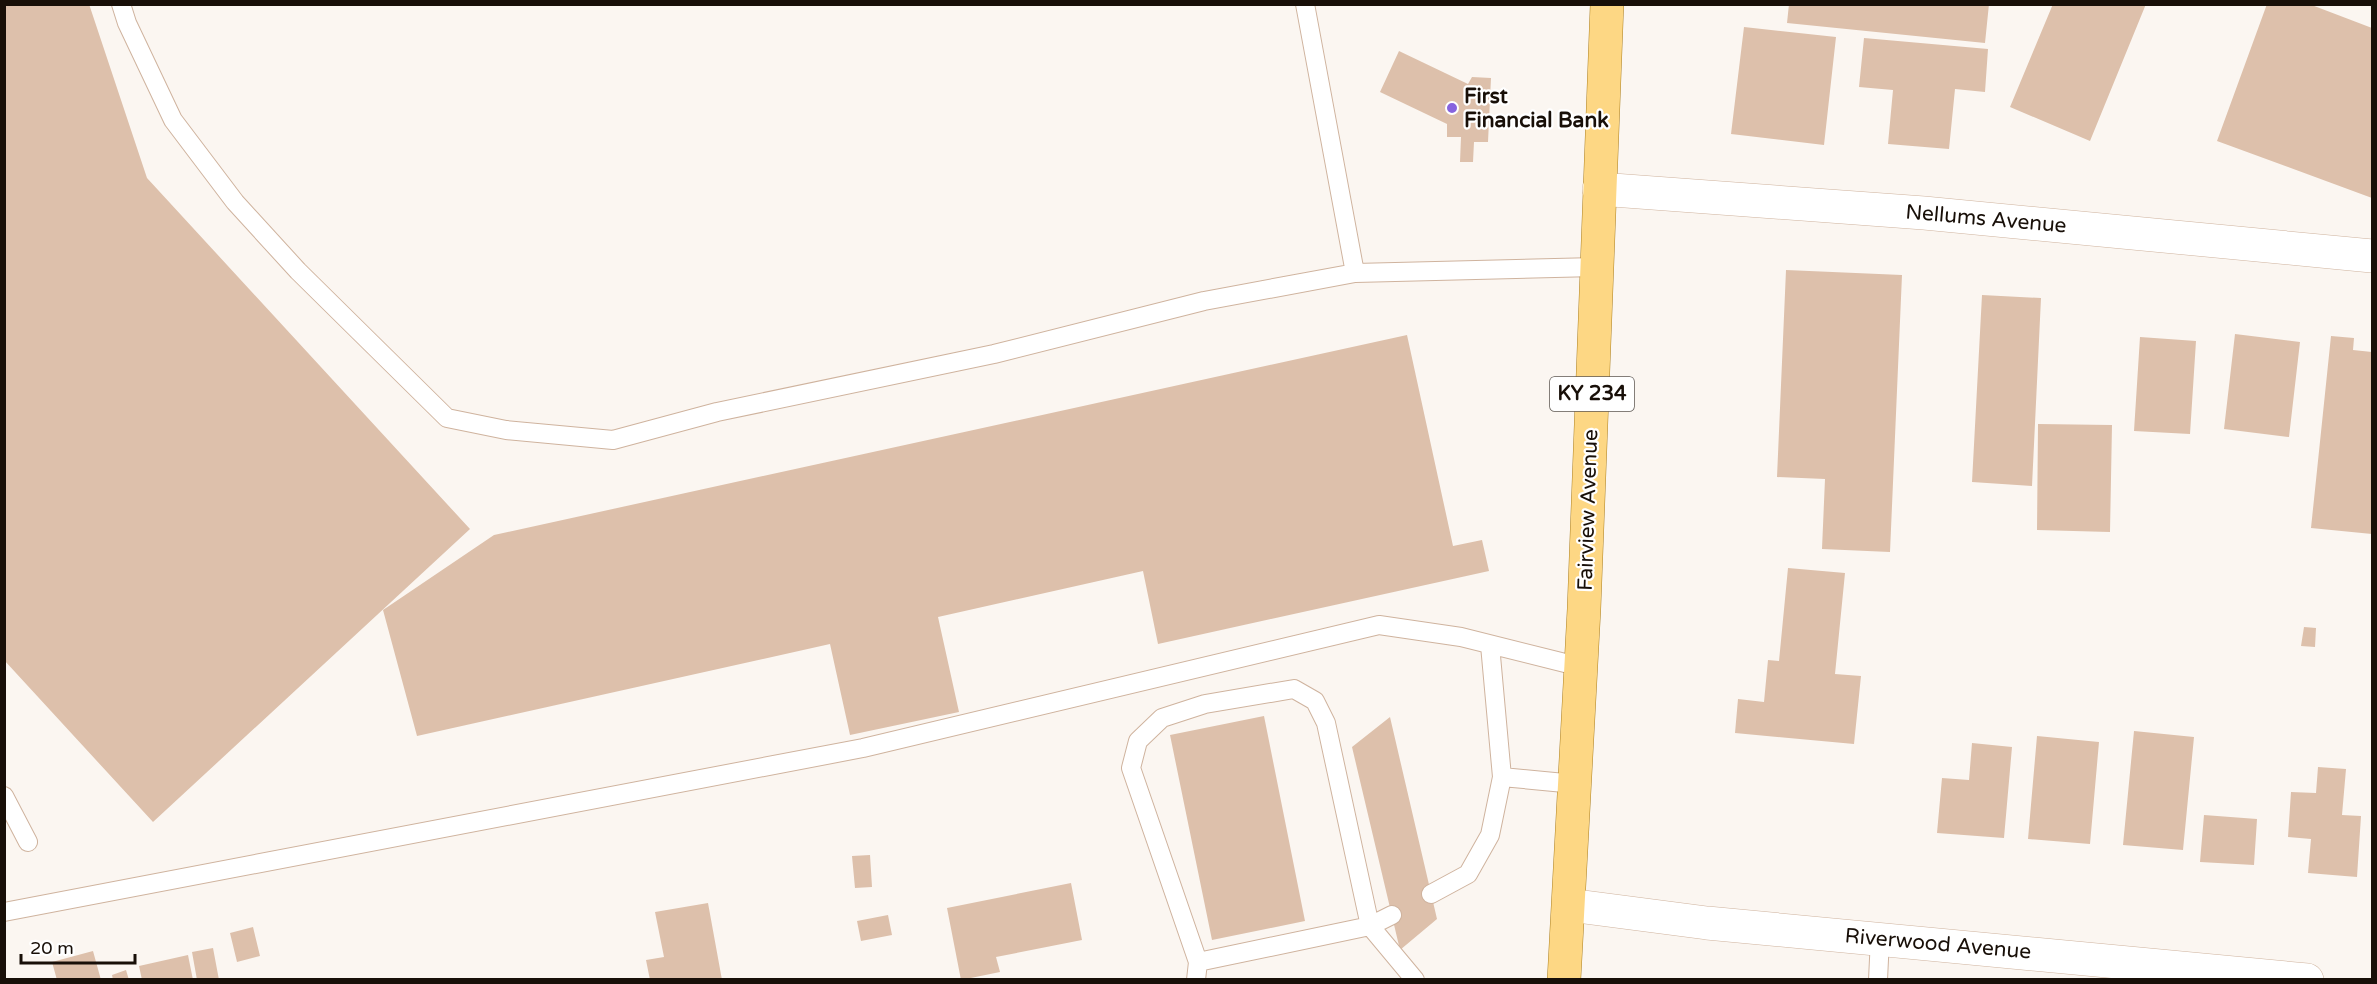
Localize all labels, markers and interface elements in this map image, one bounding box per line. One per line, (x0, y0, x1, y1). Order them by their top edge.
place label: First Financial Bank (1464, 84, 1609, 133)
marker: First Financial Bank (1445, 101, 1459, 115)
street label: Nellums Avenue (1904, 200, 2068, 239)
road number: KY 234 (1550, 377, 1634, 411)
street label: Fairview Avenue (1573, 429, 1603, 591)
street label: Riverwood Avenue (1844, 923, 2032, 965)
scale bar (21, 927, 135, 965)
text: 20 m (30, 937, 74, 959)

